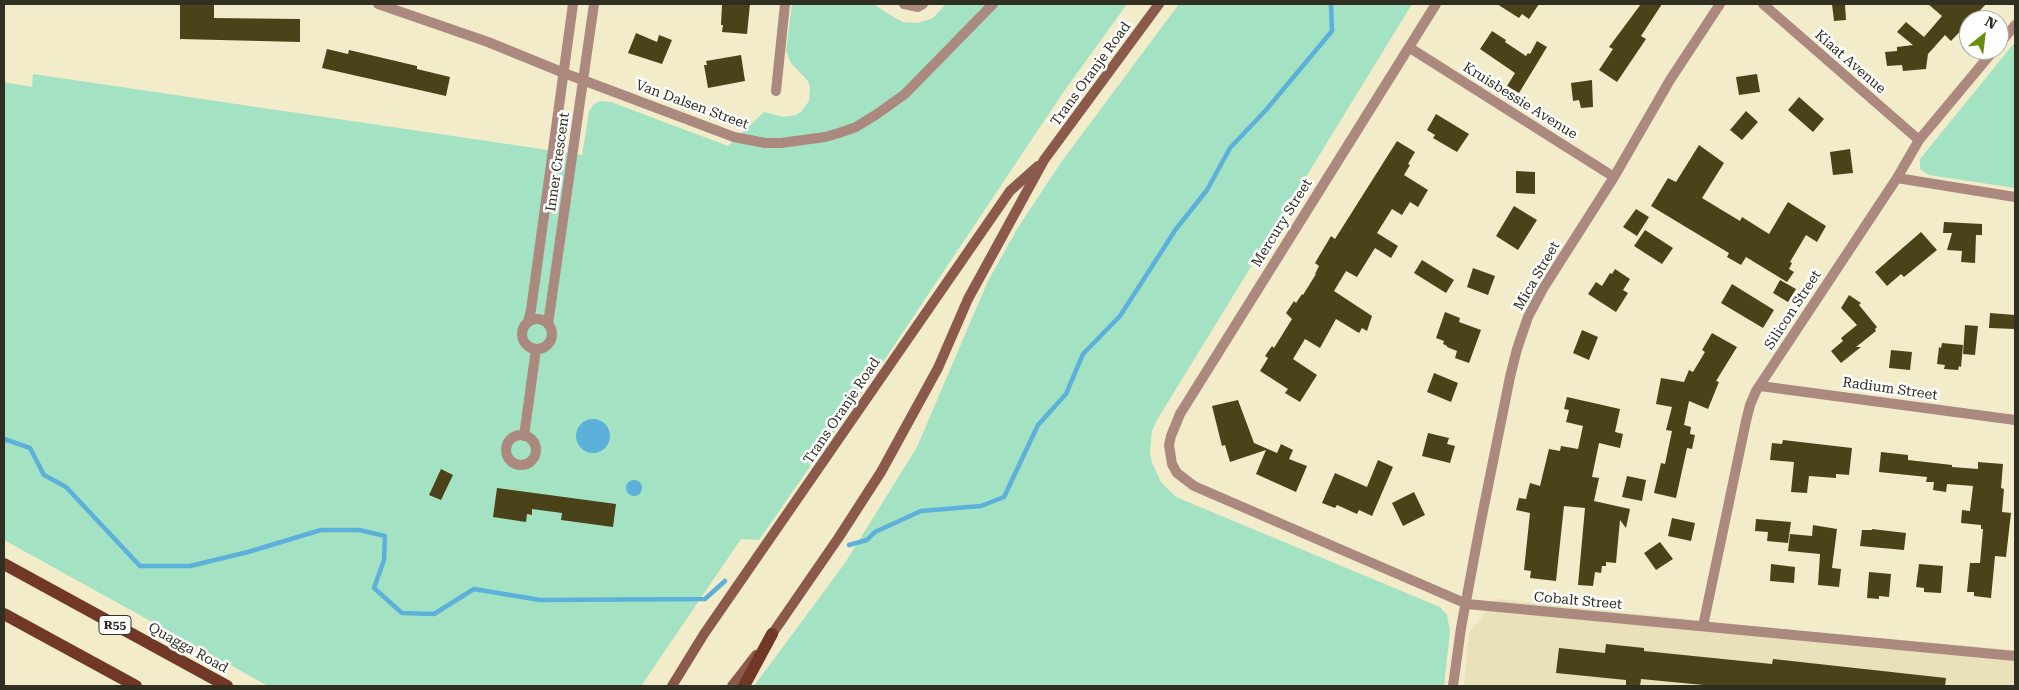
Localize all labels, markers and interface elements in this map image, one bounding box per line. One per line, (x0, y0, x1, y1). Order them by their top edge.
north arrow (1959, 10, 2009, 60)
text: N (1982, 13, 1999, 32)
street label: Trans Oranje Road (1048, 19, 1134, 129)
street label: Kiaat Avenue (1811, 27, 1889, 97)
street label: Kruisbessie Avenue (1460, 59, 1580, 143)
street label: Van Dalsen Street (633, 77, 751, 133)
street label: Inner Crescent (543, 111, 573, 213)
street label: Mercury Street (1248, 176, 1316, 270)
street label: Mica Street (1510, 238, 1564, 314)
street label: Silicon Street (1761, 267, 1825, 353)
street label: Trans Oranje Road (800, 355, 884, 467)
street label: Radium Street (1841, 374, 1939, 404)
street label: Cobalt Street (1533, 589, 1623, 613)
road number: R55 (99, 616, 131, 634)
street label: Quagga Road (145, 619, 231, 677)

